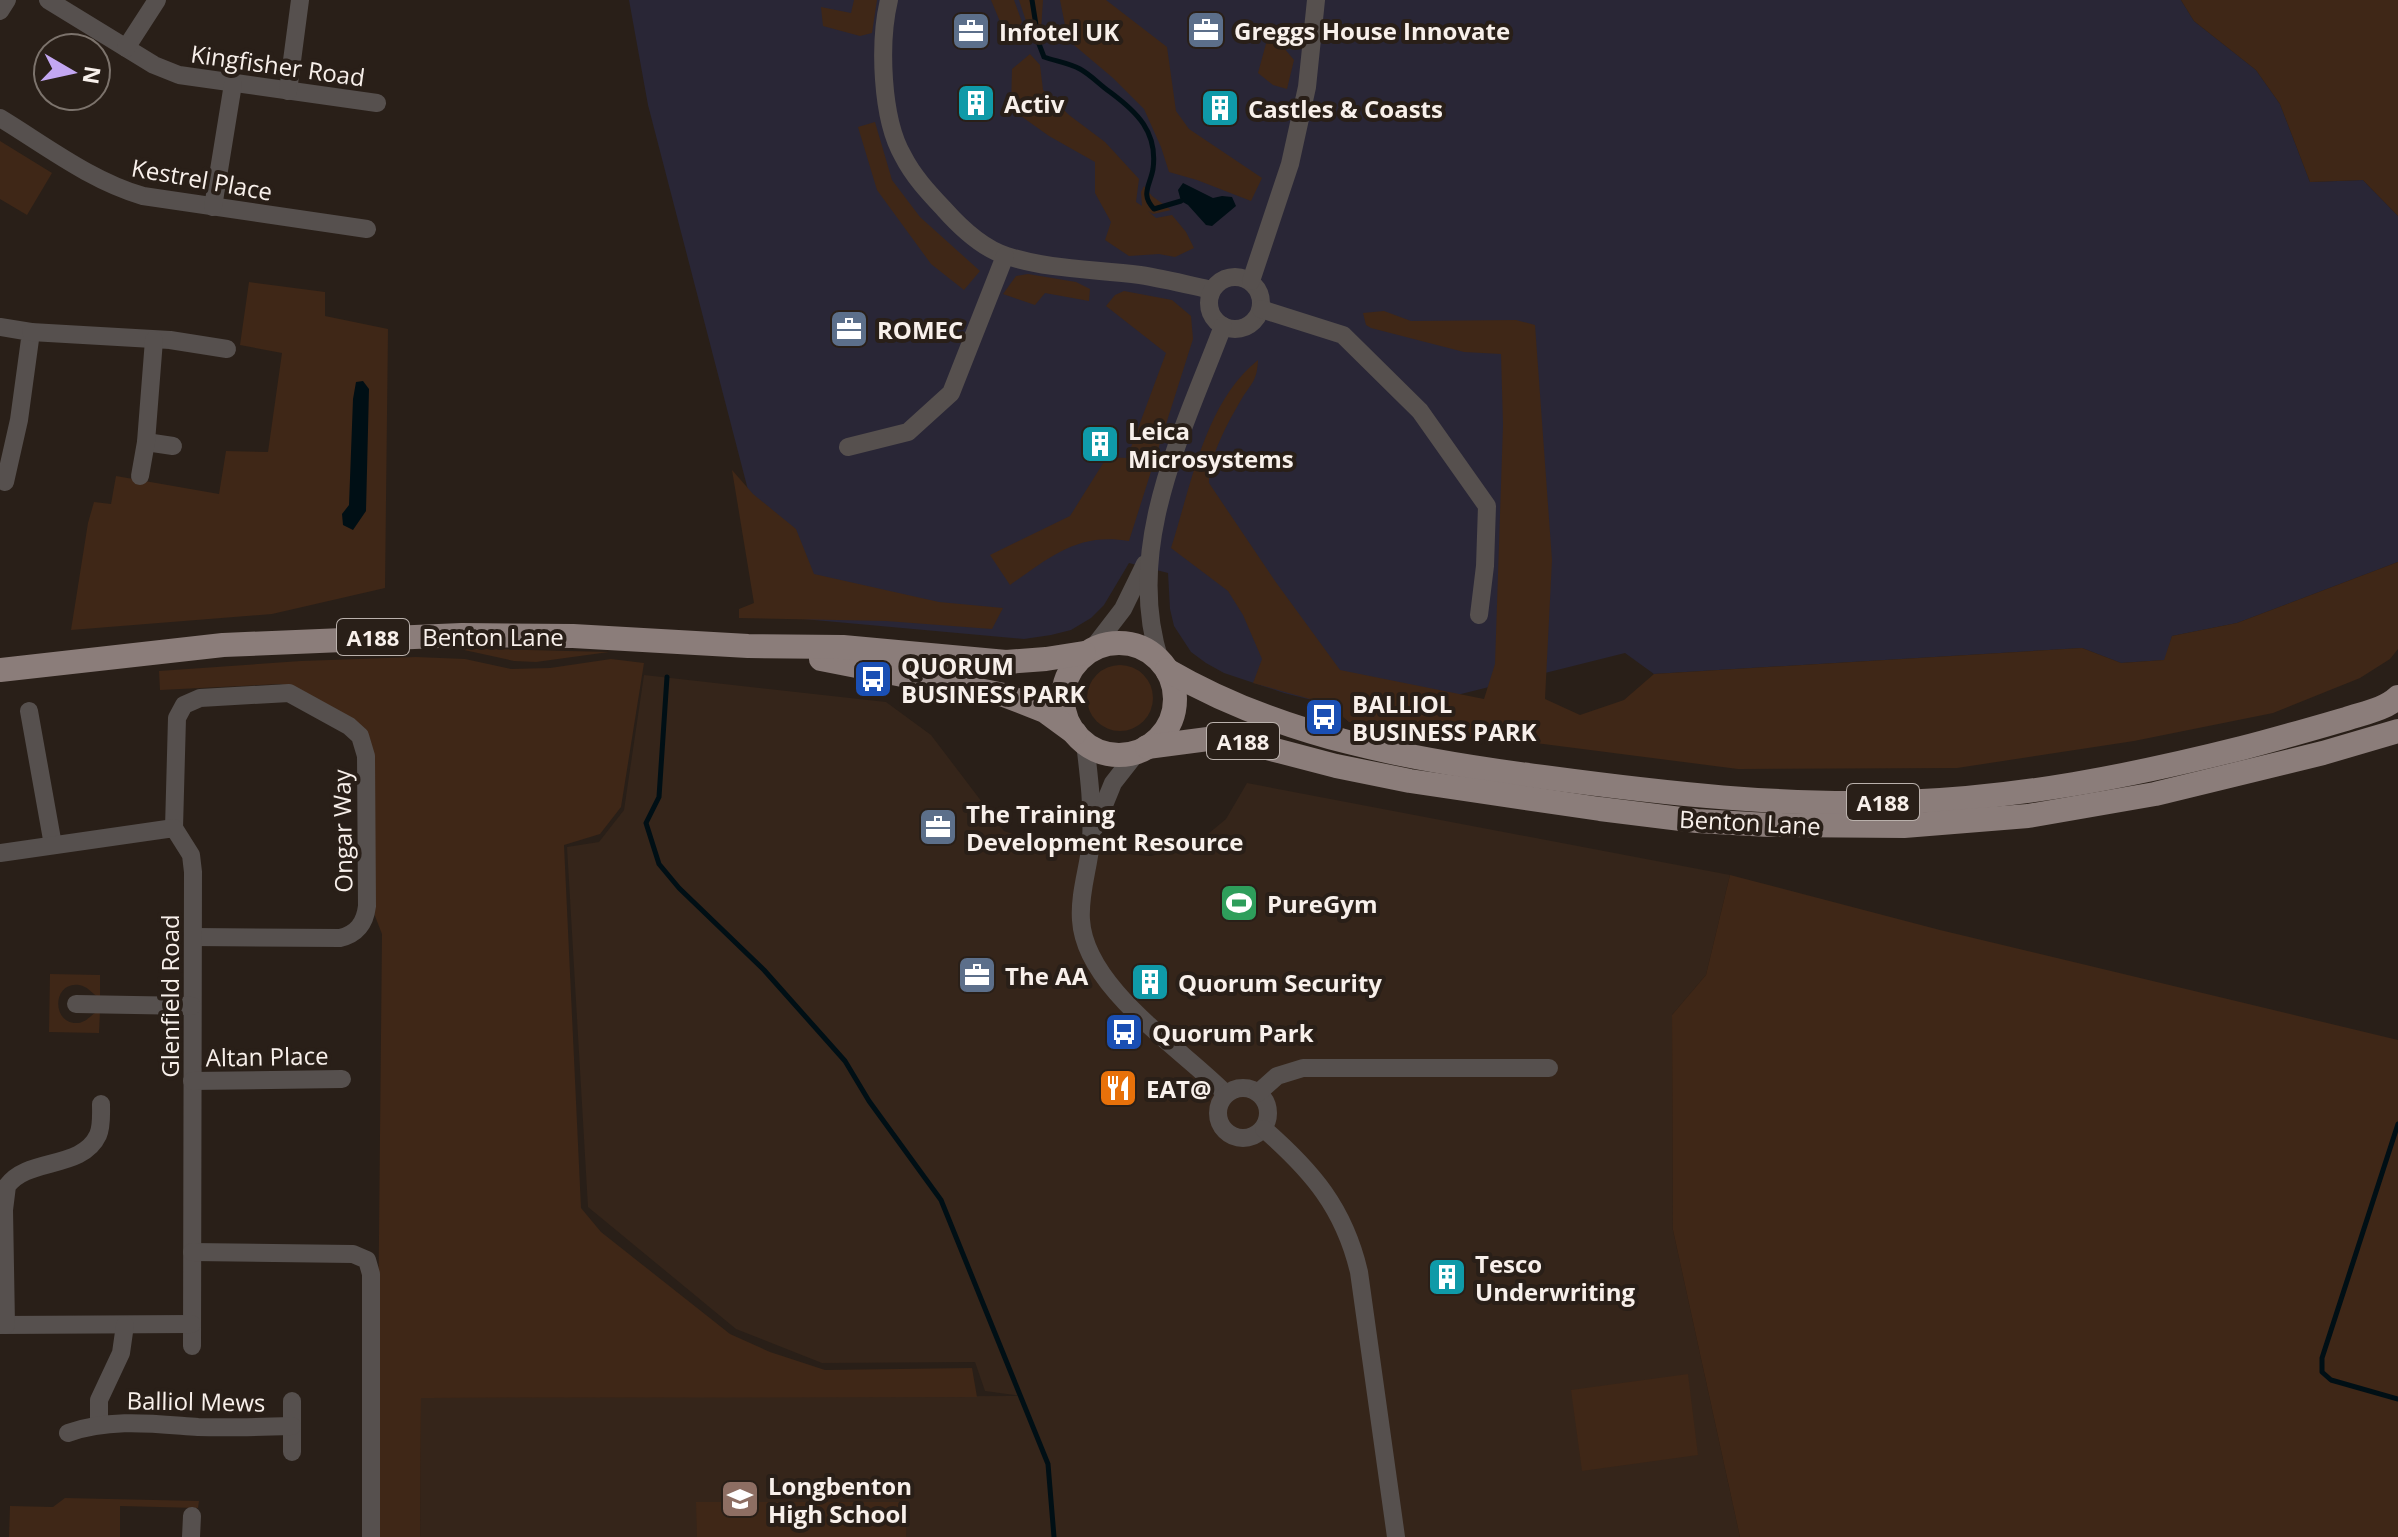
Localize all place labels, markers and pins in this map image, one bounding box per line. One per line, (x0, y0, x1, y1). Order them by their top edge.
office icon: Greggs House Innovate (1185, 9, 1227, 51)
office icon: Infotel UK (950, 10, 992, 52)
place label: Greggs House Innovate (1234, 14, 1510, 47)
place label: Infotel UK (999, 15, 1119, 48)
building icon: Activ (955, 82, 997, 124)
place label: Activ (1004, 87, 1065, 120)
building icon: Castles & Coasts (1199, 87, 1241, 129)
place label: Castles & Coasts (1248, 92, 1443, 125)
office icon: ROMEC (828, 308, 870, 350)
place label: ROMEC (877, 313, 963, 346)
place label: Leica Microsystems (1128, 414, 1294, 475)
building icon: Leica Microsystems (1079, 423, 1121, 465)
place label: QUORUM BUSINESS PARK (901, 649, 1086, 710)
bus stop icon: QUORUM BUSINESS PARK (852, 658, 894, 700)
place label: BALLIOL BUSINESS PARK (1352, 687, 1537, 748)
bus stop icon: BALLIOL BUSINESS PARK (1303, 696, 1345, 738)
place label: The Training Development Resource (966, 797, 1243, 858)
office icon: The Training Development Resource (917, 806, 959, 848)
sports icon: PureGym (1218, 882, 1260, 924)
place label: PureGym (1267, 887, 1378, 920)
office icon: The AA (956, 954, 998, 996)
place label: The AA (1005, 959, 1089, 992)
building icon: Quorum Security (1129, 961, 1171, 1003)
place label: Quorum Security (1178, 966, 1382, 999)
bus stop icon: Quorum Park (1103, 1011, 1145, 1053)
place label: Quorum Park (1152, 1016, 1314, 1049)
restaurant icon: EAT@ (1097, 1067, 1139, 1109)
place label: EAT@ (1146, 1072, 1211, 1105)
place label: Tesco Underwriting (1475, 1247, 1635, 1308)
building icon: Tesco Underwriting (1426, 1256, 1468, 1298)
place label: Longbenton High School (768, 1469, 912, 1530)
school or university icon: Longbenton High School (719, 1478, 761, 1520)

